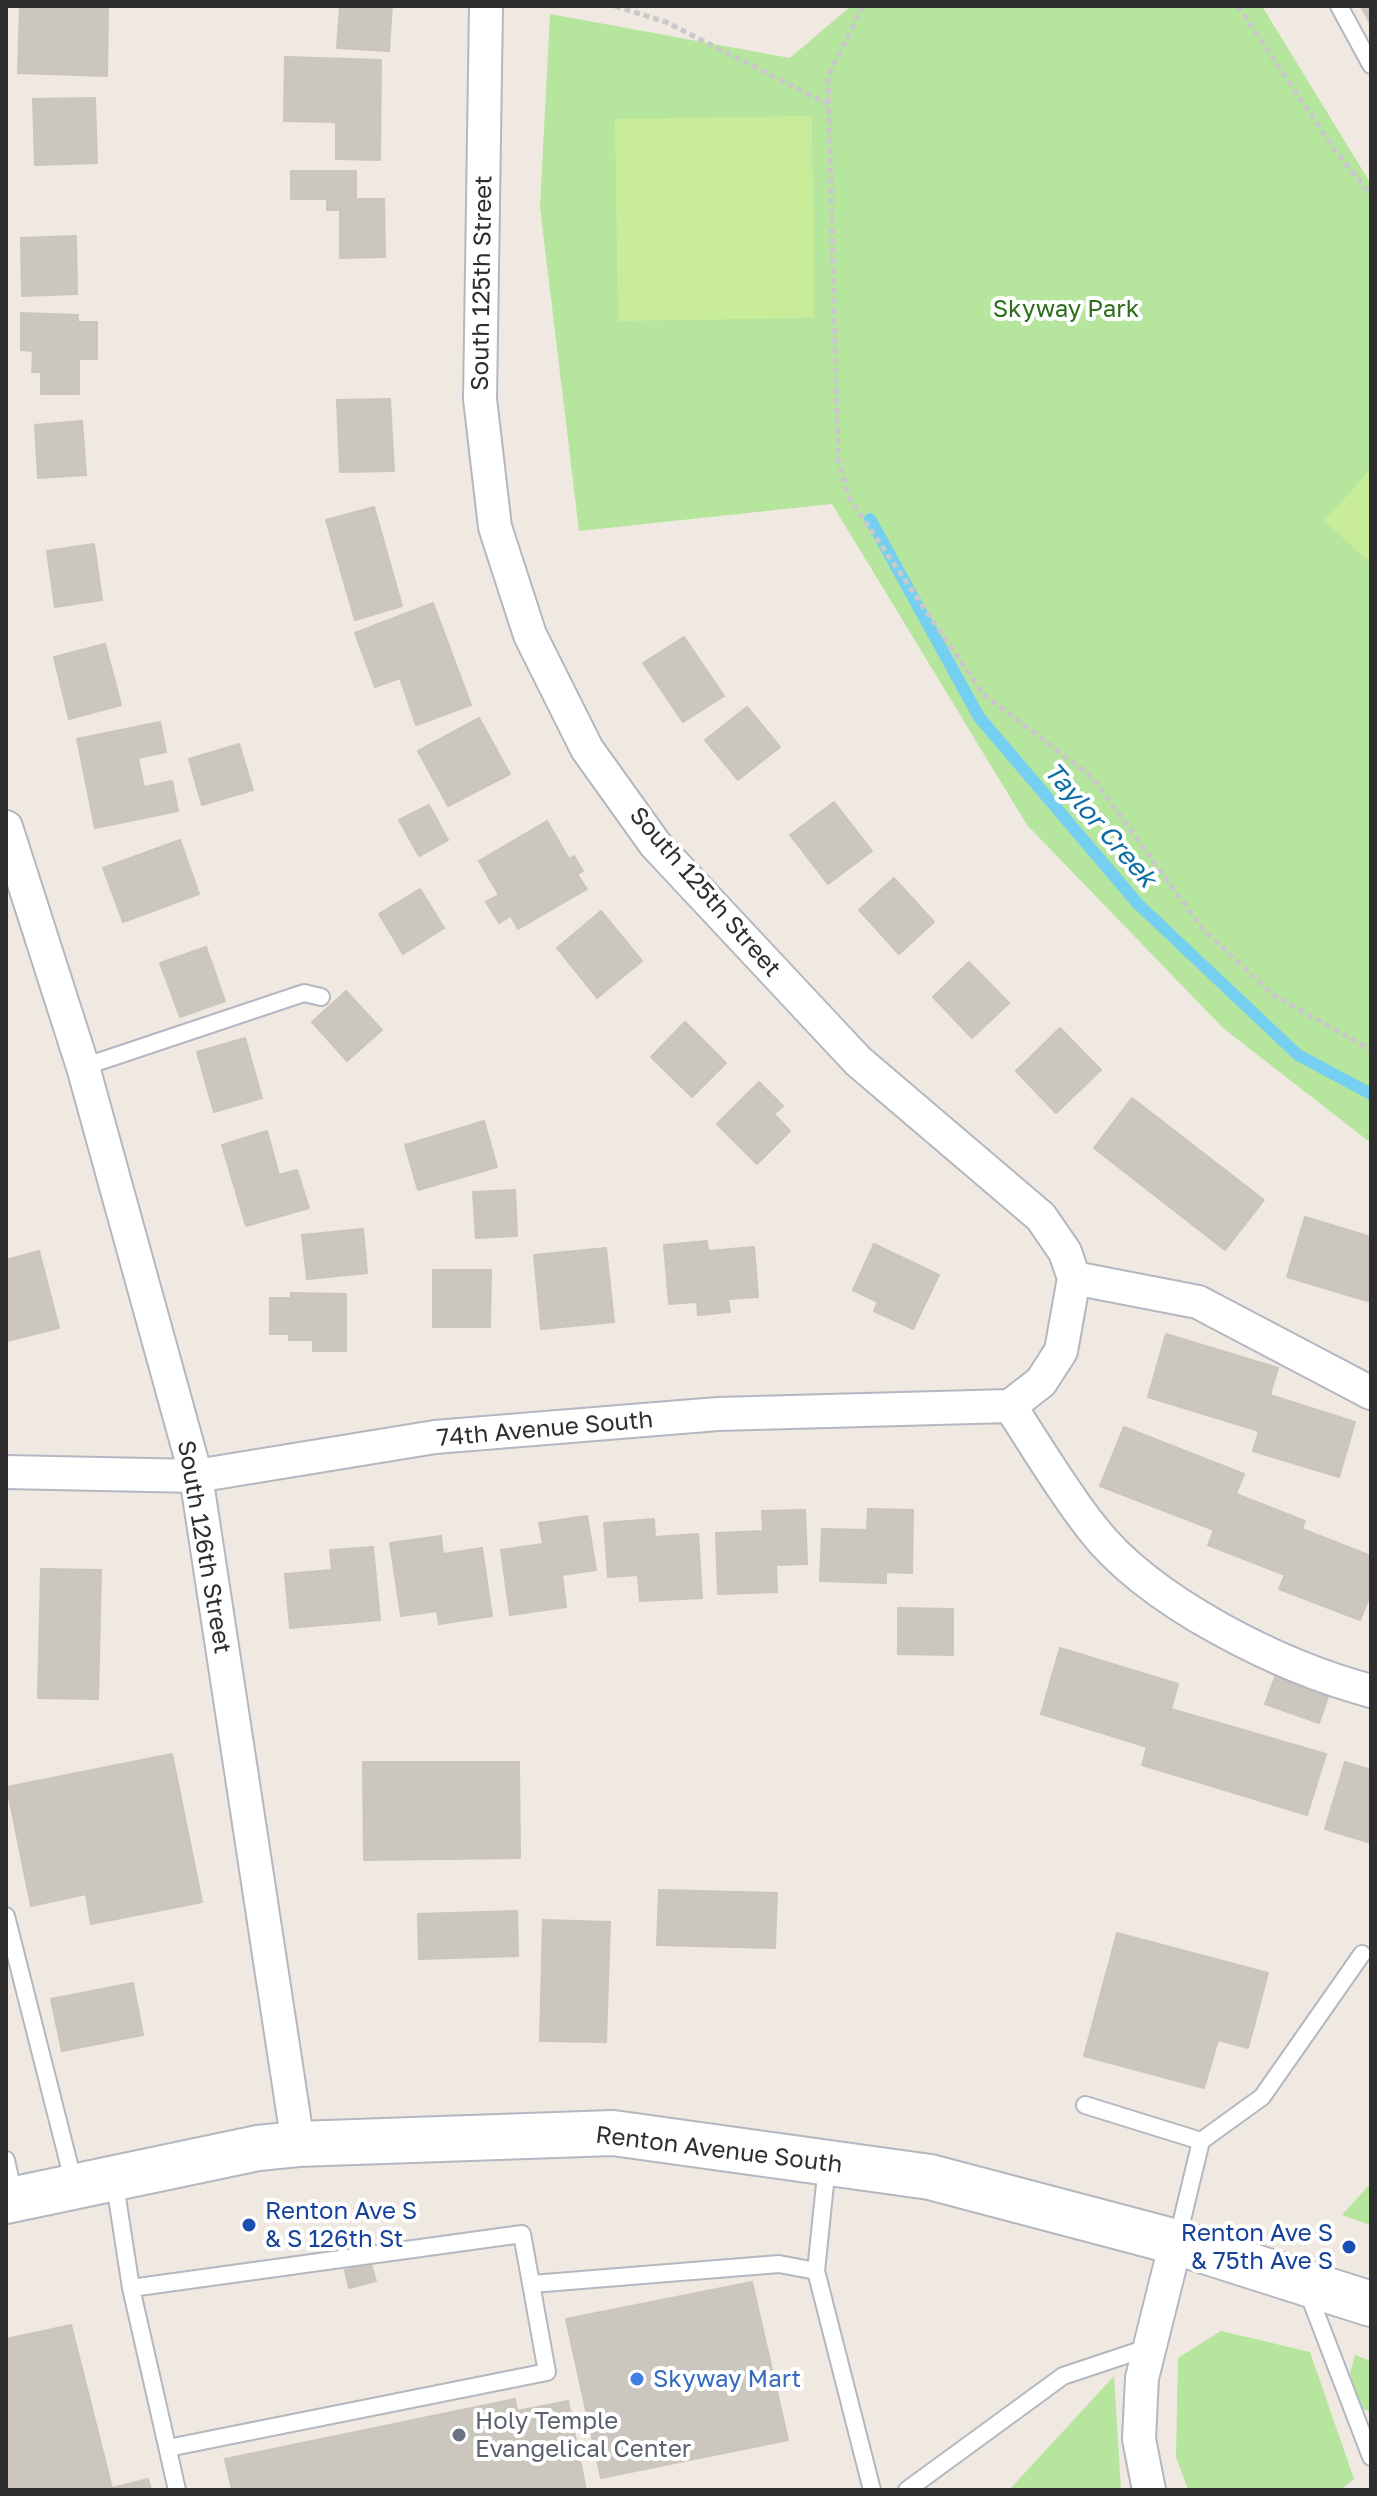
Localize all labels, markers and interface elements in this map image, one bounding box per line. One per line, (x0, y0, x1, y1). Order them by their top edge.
street label: South 125th Street (466, 175, 498, 391)
park label: Skyway Park (993, 295, 1139, 323)
water label: Taylor Creek (1037, 756, 1163, 894)
street label: South 125th Street (623, 801, 787, 983)
street label: 74th Avenue South (436, 1405, 654, 1453)
street label: South 126th Street (171, 1438, 237, 1656)
street label: Renton Avenue South (594, 2121, 844, 2179)
place label: Renton Ave S & S 126th St (265, 2197, 417, 2253)
marker: Renton Ave S & S 126th St (240, 2216, 258, 2234)
place label: Renton Ave S & 75th Ave S (1181, 2219, 1333, 2275)
marker: Renton Ave S & 75th Ave S (1340, 2238, 1358, 2256)
place label: Skyway Mart (653, 2365, 801, 2393)
marker: Skyway Mart (628, 2370, 646, 2388)
place label: Holy Temple Evangelical Center (475, 2407, 691, 2463)
marker: Holy Temple Evangelical Center (450, 2426, 468, 2444)

